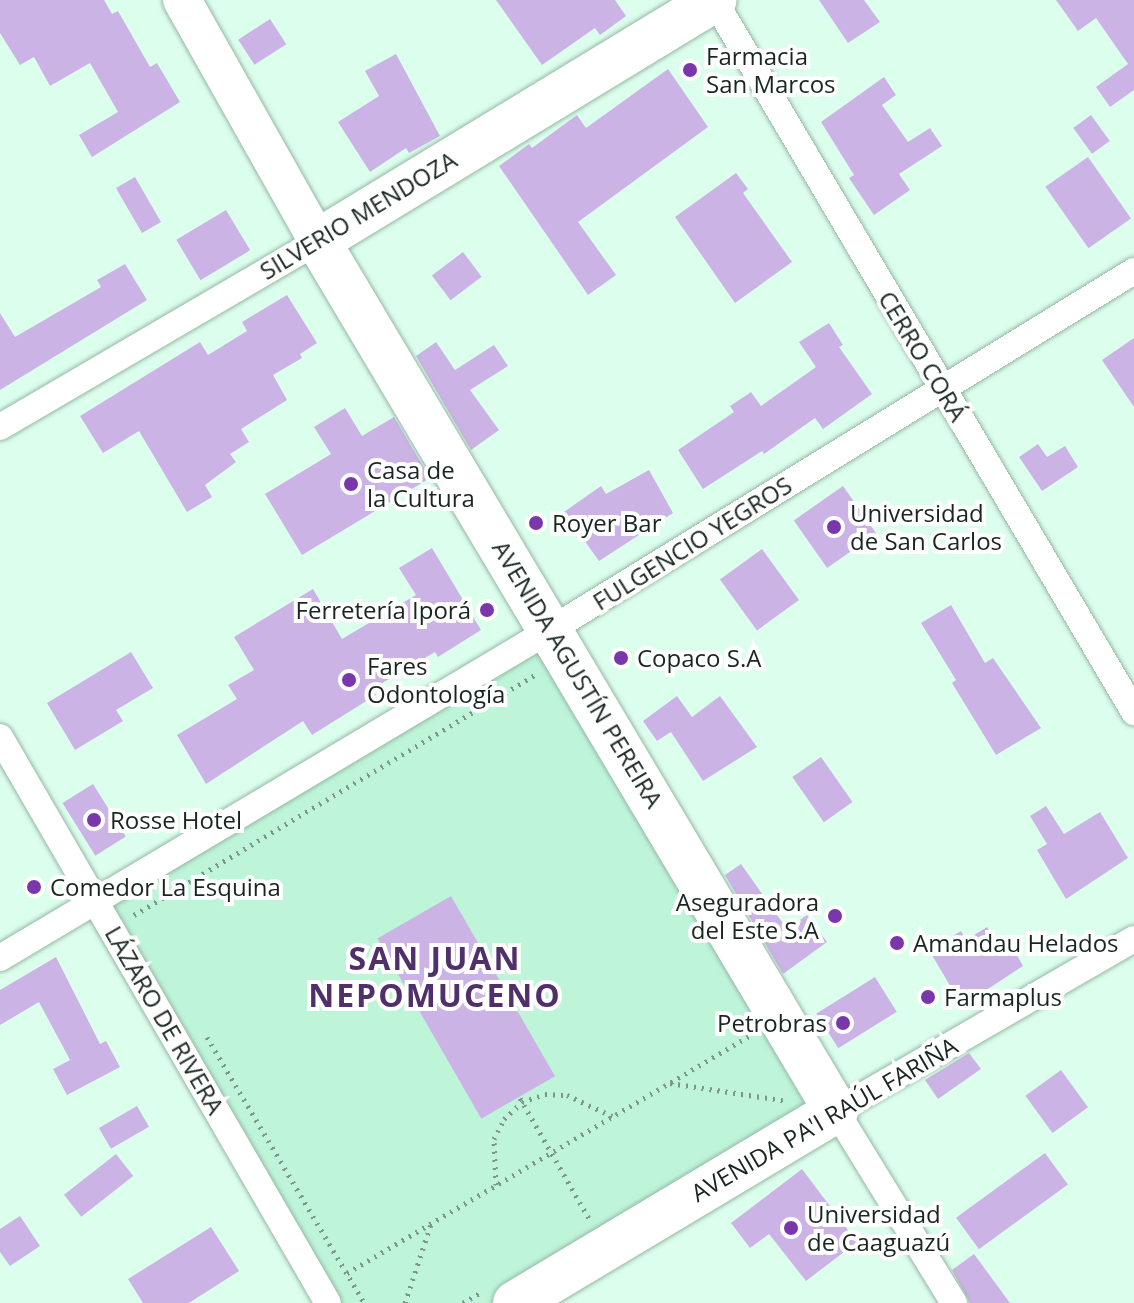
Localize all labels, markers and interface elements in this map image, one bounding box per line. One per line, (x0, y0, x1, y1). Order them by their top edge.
place label: Farmacia San Marcos (706, 42, 836, 98)
marker: Farmacia San Marcos (681, 61, 699, 79)
street label: SILVERIO MENDOZA (254, 145, 462, 285)
street label: CERRO CORÁ (873, 286, 973, 426)
place label: Casa de la Cultura (367, 456, 475, 512)
street label: FULGENCIO YEGROS (587, 470, 797, 616)
marker: Casa de la Cultura (342, 475, 360, 493)
place label: Universidad de San Carlos (850, 499, 1002, 555)
place label: Royer Bar (552, 509, 661, 537)
marker: Royer Bar (527, 514, 545, 532)
marker: Universidad de San Carlos (825, 518, 843, 536)
street label: AVENIDA AGUSTÍN PEREIRA (487, 535, 669, 813)
place label: Ferretería Iporá (296, 596, 471, 624)
marker: Ferretería Iporá (478, 601, 496, 619)
place label: Copaco S.A (637, 644, 761, 672)
marker: Copaco S.A (612, 649, 630, 667)
place label: Fares Odontología (367, 652, 505, 708)
marker: Fares Odontología (338, 669, 360, 691)
place label: Rosse Hotel (110, 806, 242, 834)
marker: Rosse Hotel (85, 811, 103, 829)
place label: Comedor La Esquina (50, 873, 281, 901)
marker: Comedor La Esquina (25, 878, 43, 896)
place label: Aseguradora del Este S.A (676, 888, 819, 944)
marker: Aseguradora del Este S.A (826, 907, 844, 925)
street label: LÁZARO DE RIVERA (99, 921, 231, 1119)
place label: Amandau Helados (913, 929, 1119, 957)
marker: Amandau Helados (888, 934, 906, 952)
district label: SAN JUAN NEPOMUCENO (308, 940, 562, 1015)
place label: Farmaplus (944, 983, 1062, 1011)
marker: Farmaplus (919, 988, 937, 1006)
place label: Petrobras (717, 1009, 827, 1037)
marker: Petrobras (834, 1014, 852, 1032)
street label: AVENIDA PA'I RAÚL FARIÑA (686, 1031, 962, 1207)
place label: Universidad de Caaguazú (807, 1200, 950, 1256)
marker: Universidad de Caaguazú (782, 1219, 800, 1237)

